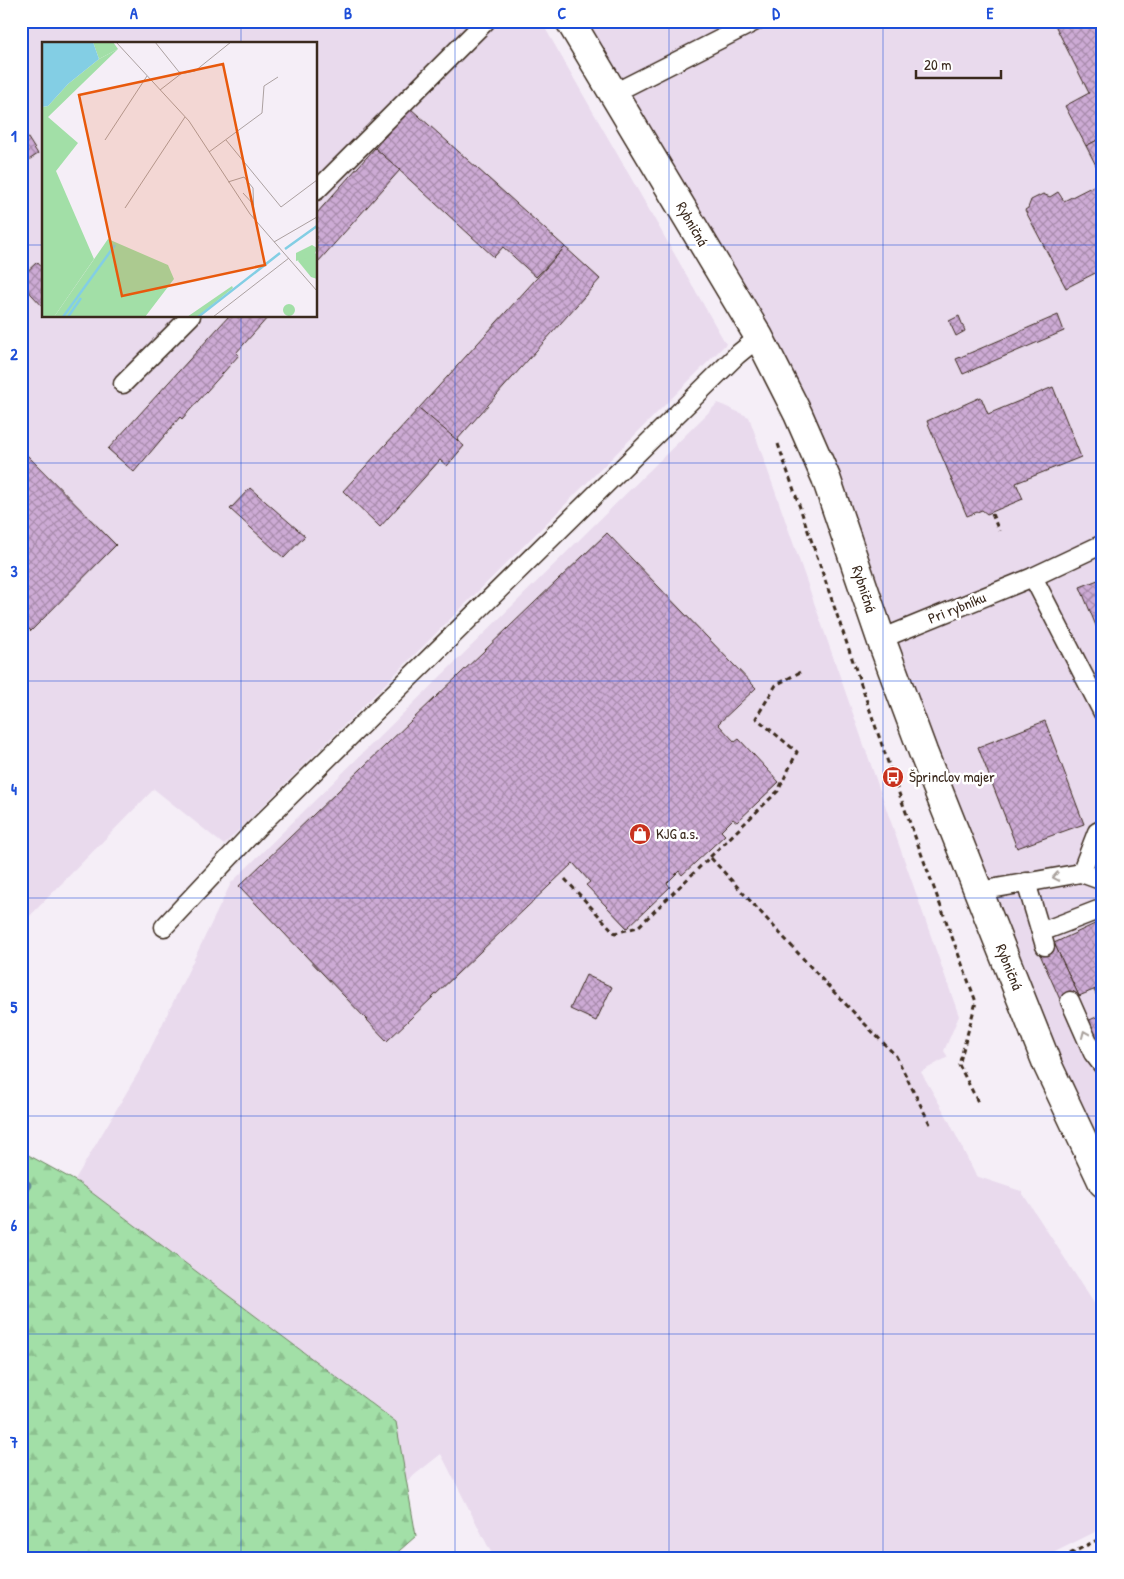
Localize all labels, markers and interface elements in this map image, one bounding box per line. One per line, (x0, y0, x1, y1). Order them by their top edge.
text: A (130, 2, 138, 24)
text: B (344, 2, 352, 24)
text: C (558, 2, 567, 24)
text: D (772, 2, 780, 24)
text: E (986, 2, 994, 24)
inset map (42, 42, 318, 318)
scale bar (916, 48, 1002, 80)
text: 20 m (924, 54, 951, 75)
text: 1 (11, 125, 17, 147)
street label: Rybničná (671, 198, 714, 250)
text: 2 (10, 343, 18, 365)
text: 3 (10, 560, 18, 582)
street label: Rybničná (847, 563, 882, 615)
street label: Pri rybníku (925, 586, 989, 629)
bus stop icon: Šprinclov majer (881, 765, 905, 789)
place label: Šprinclov majer (909, 766, 995, 787)
text: 4 (11, 778, 17, 800)
shop icon: KJG a.s. (628, 822, 652, 846)
place label: KJG a.s. (656, 823, 698, 844)
one-way arrow (1051, 872, 1060, 882)
street label: Rybničná (991, 941, 1028, 993)
text: 5 (11, 996, 18, 1018)
one-way arrow (1080, 1030, 1091, 1039)
text: 6 (11, 1214, 18, 1236)
text: 7 (9, 1431, 18, 1453)

